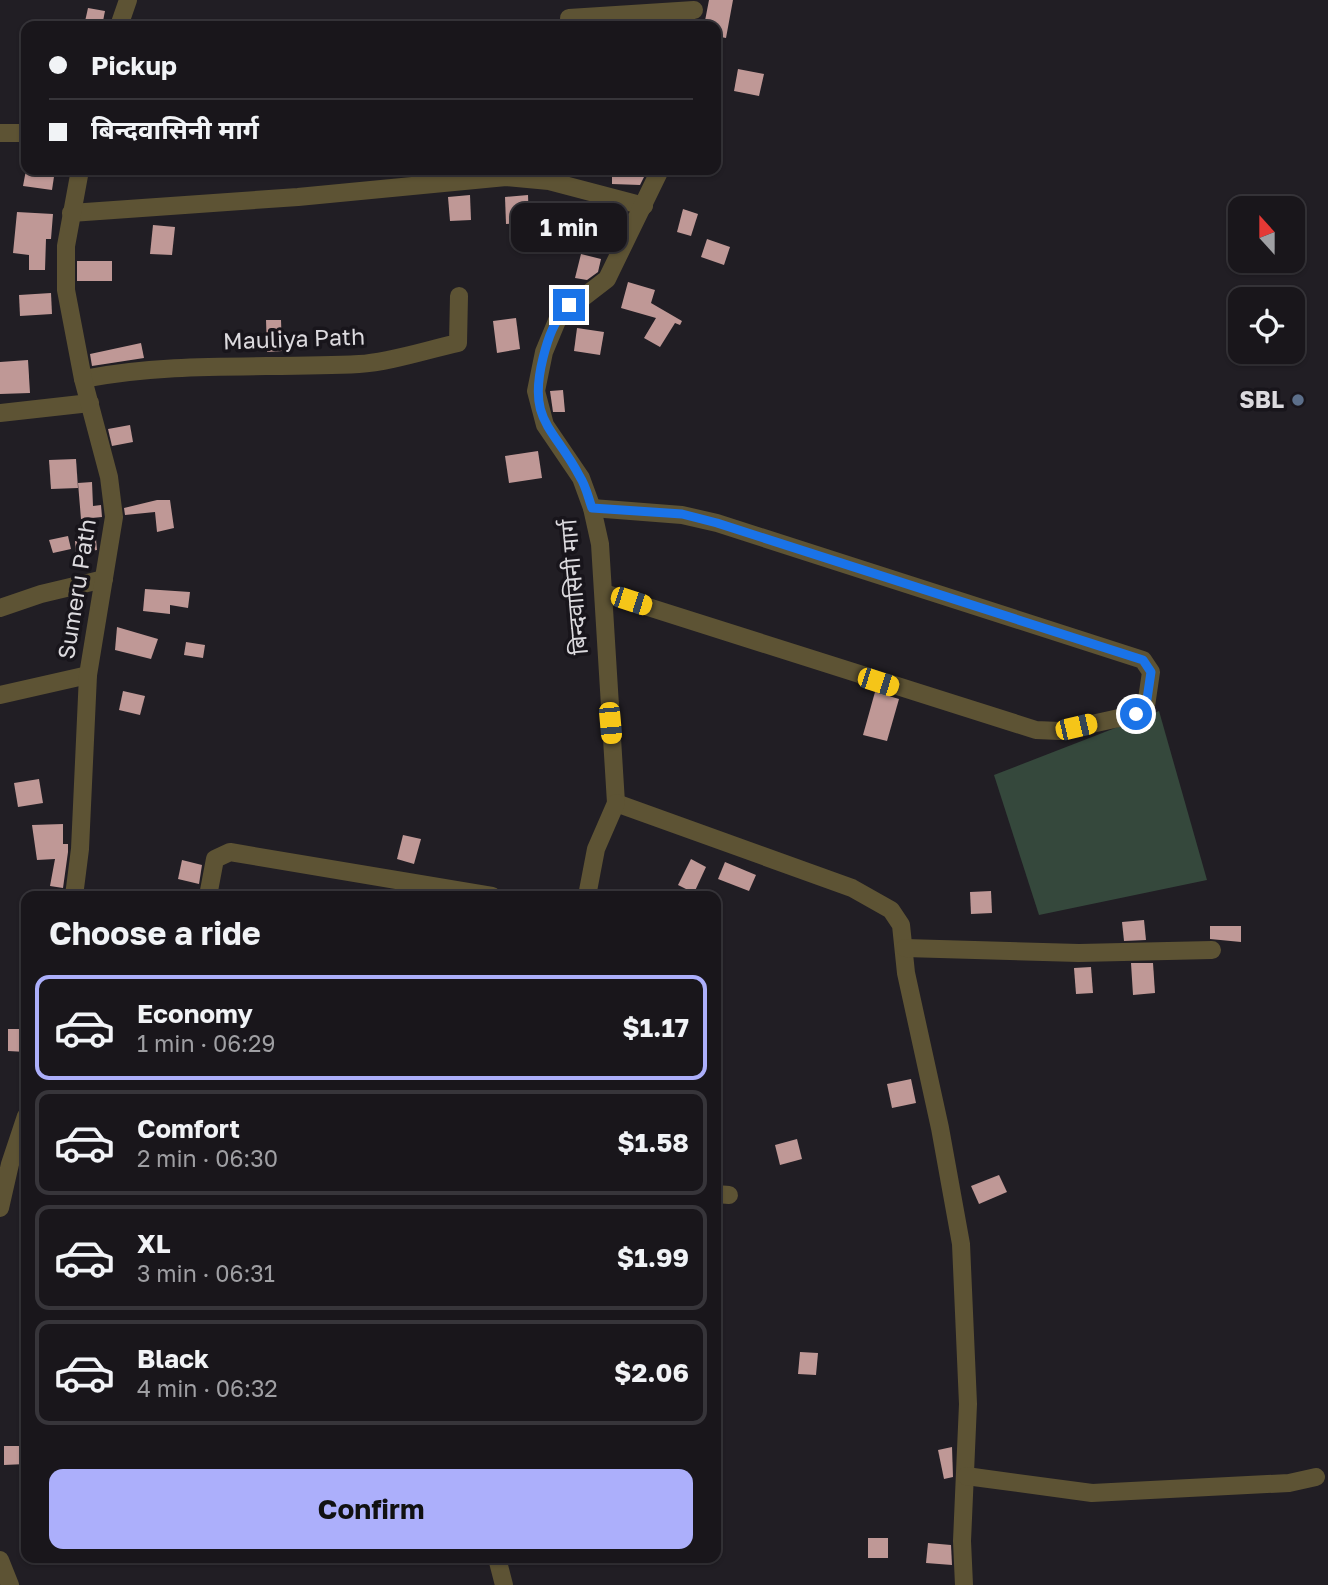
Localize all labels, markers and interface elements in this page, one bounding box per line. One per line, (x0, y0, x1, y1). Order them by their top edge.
text: Pickup (91, 50, 177, 81)
text: बिन्दवासिनी मार्ग (91, 114, 259, 145)
north arrow (1228, 196, 1306, 273)
map controls (1228, 196, 1305, 364)
callout: 1 min (511, 204, 627, 252)
text: 1 min (540, 213, 598, 241)
button: locate (1228, 287, 1305, 364)
route end (553, 289, 585, 321)
street label: Mauliya Path (222, 322, 365, 354)
place label: SBL (1239, 385, 1284, 413)
marker: SBL (1290, 392, 1306, 408)
street label: Sumeru Path (51, 517, 101, 661)
street label: बिन्दवासिनी मार्ग (553, 517, 593, 656)
car (608, 585, 655, 617)
car (855, 666, 902, 698)
route start (1120, 698, 1152, 730)
car (598, 701, 623, 745)
car (1054, 712, 1099, 742)
text: Choose a ride (49, 914, 261, 952)
icon: car (53, 996, 116, 1059)
text: Economy (137, 998, 253, 1029)
text: $1.17 (622, 1012, 689, 1043)
text: 1 min · 06:29 (137, 1029, 275, 1057)
icon: car (53, 1111, 116, 1174)
text: Comfort (137, 1113, 240, 1144)
text: $1.58 (617, 1127, 689, 1158)
text: 2 min · 06:30 (137, 1144, 278, 1172)
icon: car (53, 1226, 116, 1289)
text: XL (137, 1228, 171, 1259)
text: $1.99 (617, 1242, 689, 1273)
text: 3 min · 06:31 (137, 1259, 275, 1287)
icon: car (53, 1341, 116, 1404)
text: Black (137, 1343, 209, 1374)
text: $2.06 (614, 1357, 689, 1388)
text: 4 min · 06:32 (137, 1374, 278, 1402)
button: Confirm (49, 1469, 693, 1549)

